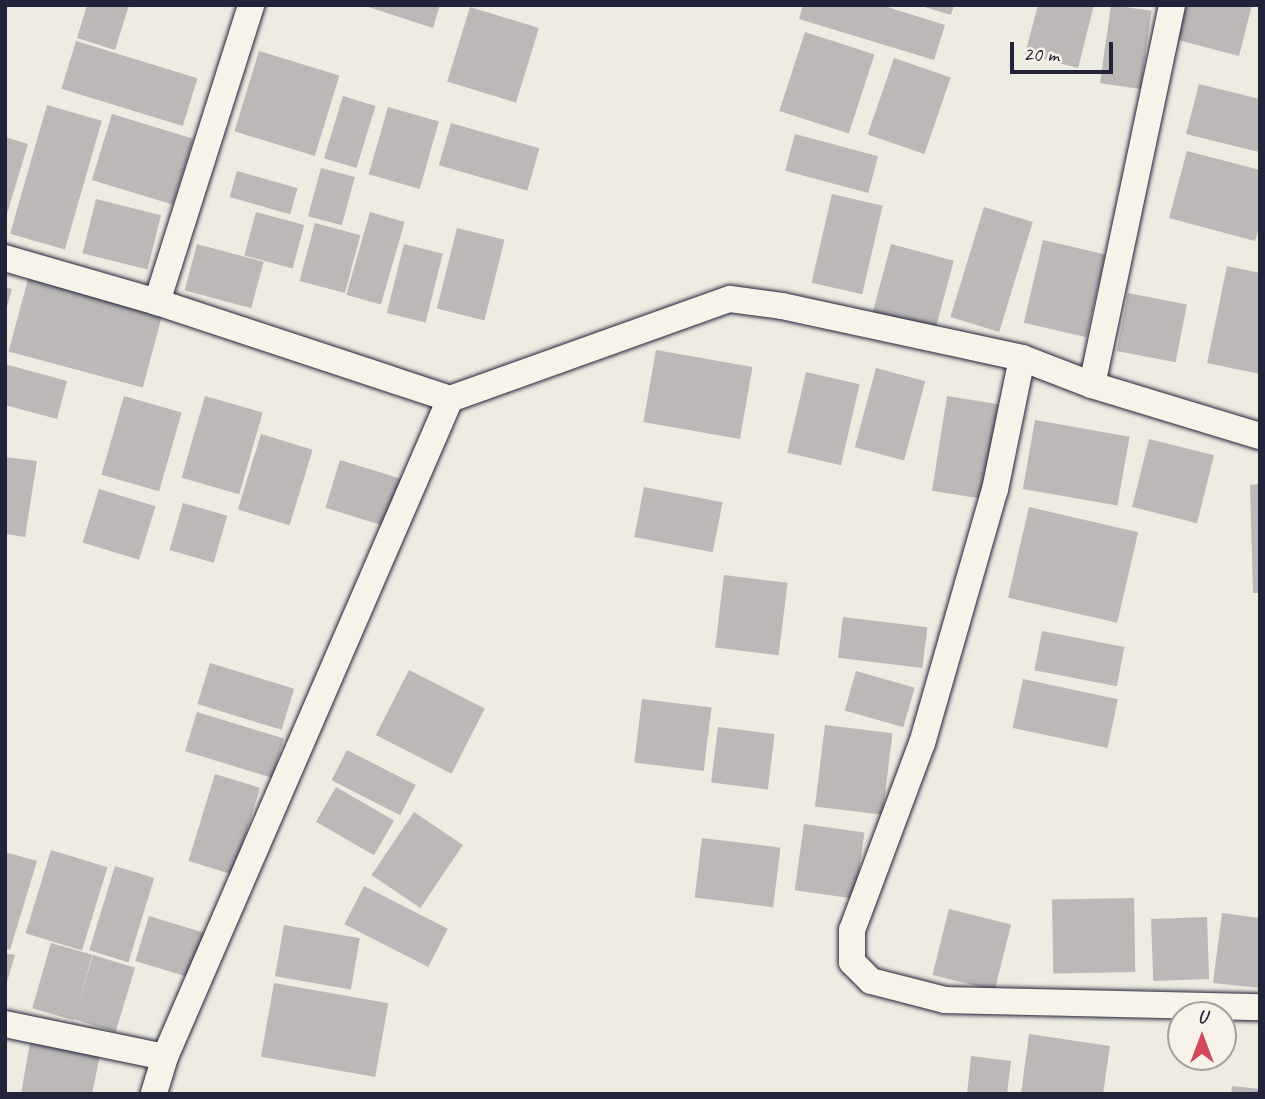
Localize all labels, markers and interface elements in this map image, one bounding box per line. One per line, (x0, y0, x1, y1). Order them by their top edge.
scale bar (1013, 28, 1116, 72)
text: 20 m (1023, 41, 1059, 67)
north arrow (1167, 1001, 1237, 1071)
text: U (1197, 1005, 1207, 1029)

